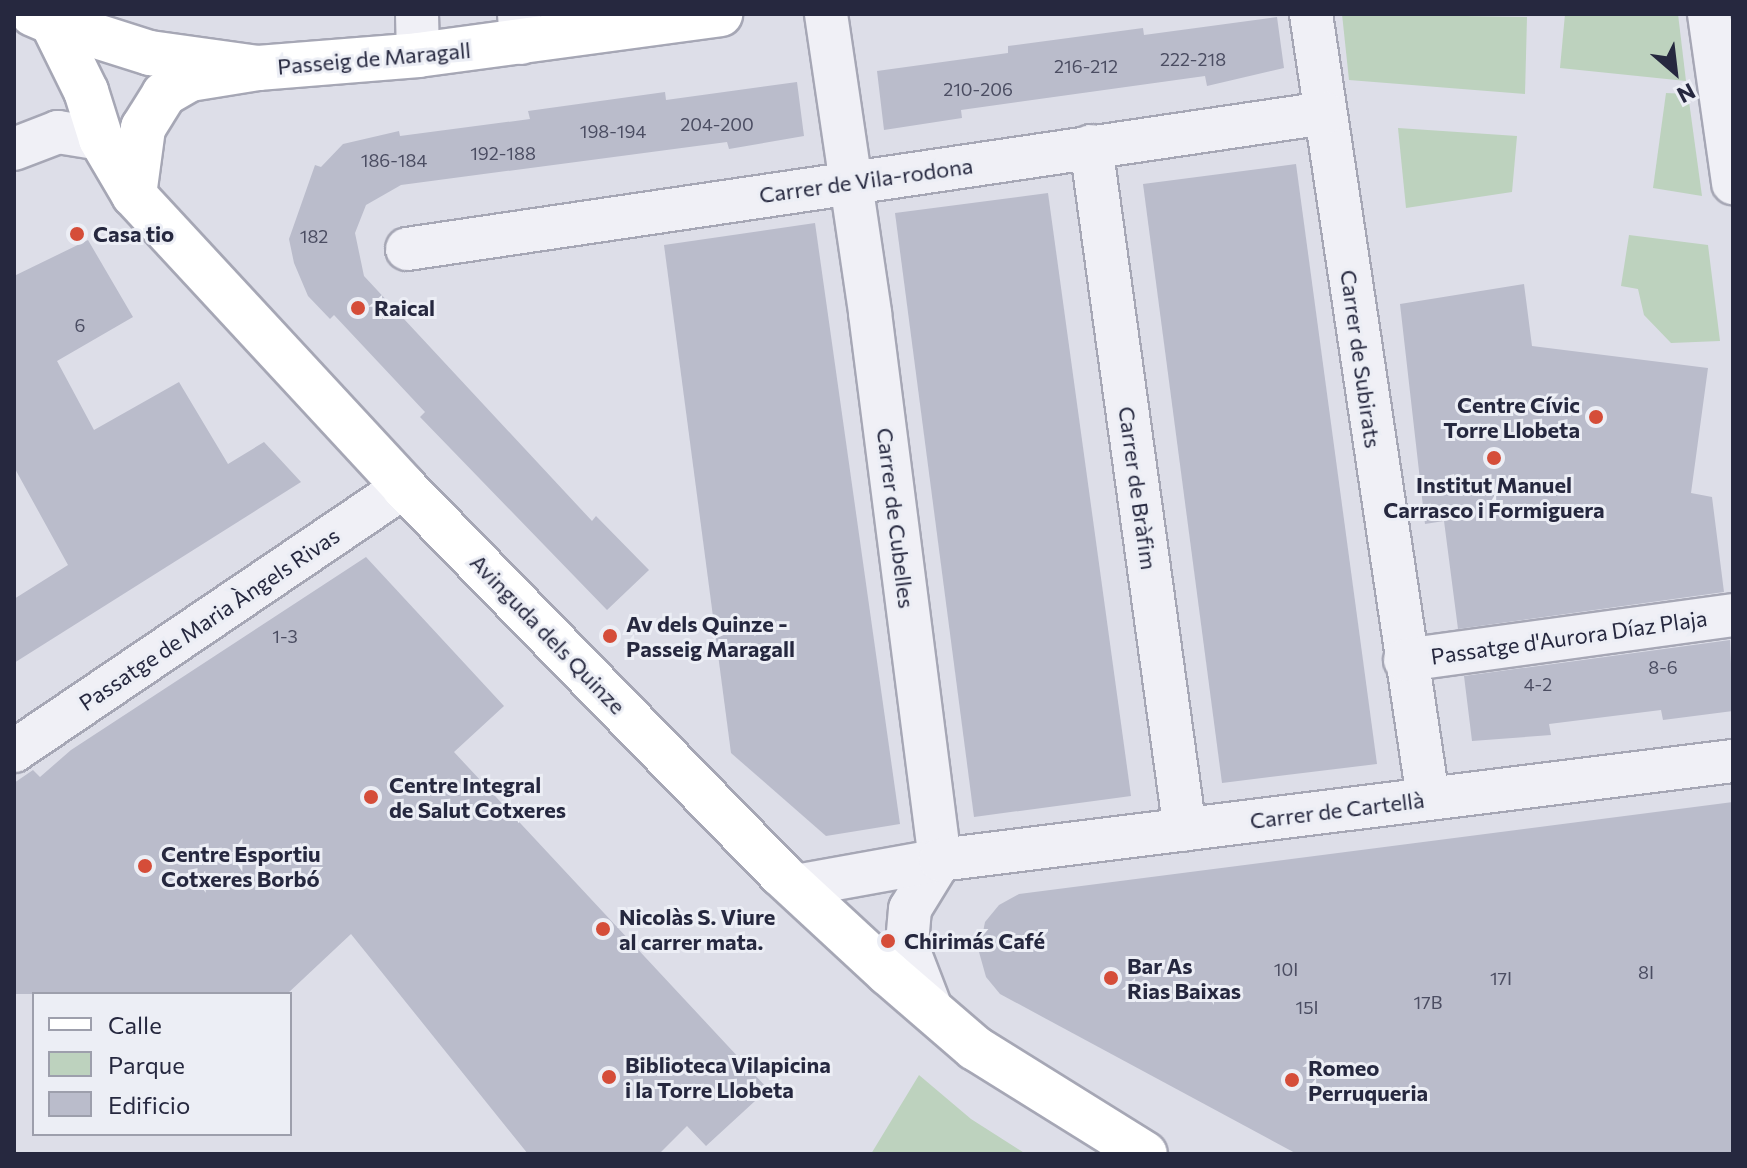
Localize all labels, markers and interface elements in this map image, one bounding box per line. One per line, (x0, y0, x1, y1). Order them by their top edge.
north arrow (1635, 32, 1715, 112)
street label: Passeig de Maragall (276, 36, 472, 80)
house number: 222-218 (1160, 48, 1226, 70)
house number: 216-212 (1054, 55, 1118, 77)
house number: 210-206 (943, 78, 1013, 100)
text: N (1673, 78, 1700, 109)
house number: 204-200 (680, 113, 754, 135)
house number: 198-194 (580, 120, 646, 142)
house number: 192-188 (470, 142, 536, 164)
house number: 186-184 (361, 149, 427, 171)
street label: Carrer de Vila-rodona (757, 152, 975, 208)
place label: Casa tio (93, 221, 174, 247)
marker: Casa tio (68, 225, 86, 243)
house number: 182 (300, 225, 328, 247)
street label: Carrer de Subirats (1335, 268, 1387, 450)
place label: Raical (374, 295, 435, 321)
marker: Raical (349, 299, 367, 317)
house number: 6 (75, 314, 85, 336)
place label: Centre Cívic Torre Llobeta (1443, 391, 1580, 442)
street label: Carrer de Bràfim (1113, 405, 1163, 571)
marker: Centre Cívic Torre Llobeta (1587, 408, 1605, 426)
street label: Carrer de Cubelles (872, 426, 920, 610)
marker: Institut Manuel Carrasco i Formiguera (1485, 449, 1503, 467)
place label: Institut Manuel Carrasco i Formiguera (1383, 471, 1605, 522)
street label: Passatge de Maria Àngels Rivas (74, 522, 344, 716)
street label: Avinguda dels Quinze (465, 549, 631, 719)
street label: Passatge d'Aurora Díaz Plaja (1429, 605, 1709, 669)
place label: Av dels Quinze - Passeig Maragall (626, 610, 795, 662)
house number: 1-3 (272, 625, 298, 647)
marker: Av dels Quinze - Passeig Maragall (601, 627, 619, 645)
house number: 8-6 (1648, 656, 1678, 678)
house number: 4-2 (1524, 673, 1552, 695)
place label: Centre Integral de Salut Cotxeres (389, 771, 566, 822)
marker: Centre Integral de Salut Cotxeres (360, 786, 382, 808)
street label: Carrer de Cartellà (1248, 786, 1426, 834)
place label: Centre Esportiu Cotxeres Borbó (161, 840, 321, 892)
marker: Centre Esportiu Cotxeres Borbó (136, 857, 154, 875)
place label: Nicolàs S. Viure al carrer mata. (619, 903, 775, 954)
marker: Nicolàs S. Viure al carrer mata. (594, 920, 612, 938)
place label: Chirimás Café (904, 928, 1045, 954)
marker: Chirimás Café (879, 932, 897, 950)
place label: Bar As Rias Baixas (1127, 952, 1241, 1004)
house number: 10I (1274, 958, 1298, 980)
house number: 8I (1638, 961, 1654, 983)
house number: 17I (1490, 967, 1512, 989)
marker: Bar As Rias Baixas (1102, 969, 1120, 987)
house number: 17B (1414, 991, 1442, 1013)
legend (32, 992, 292, 1136)
house number: 15I (1295, 996, 1319, 1018)
text: Calle (108, 1010, 162, 1039)
text: Parque (108, 1050, 185, 1079)
place label: Biblioteca Vilapicina i la Torre Llobeta (625, 1051, 831, 1102)
place label: Romeo Perruqueria (1308, 1054, 1428, 1106)
marker: Biblioteca Vilapicina i la Torre Llobeta (600, 1068, 618, 1086)
marker: Romeo Perruqueria (1283, 1071, 1301, 1089)
text: Edificio (108, 1090, 190, 1119)

